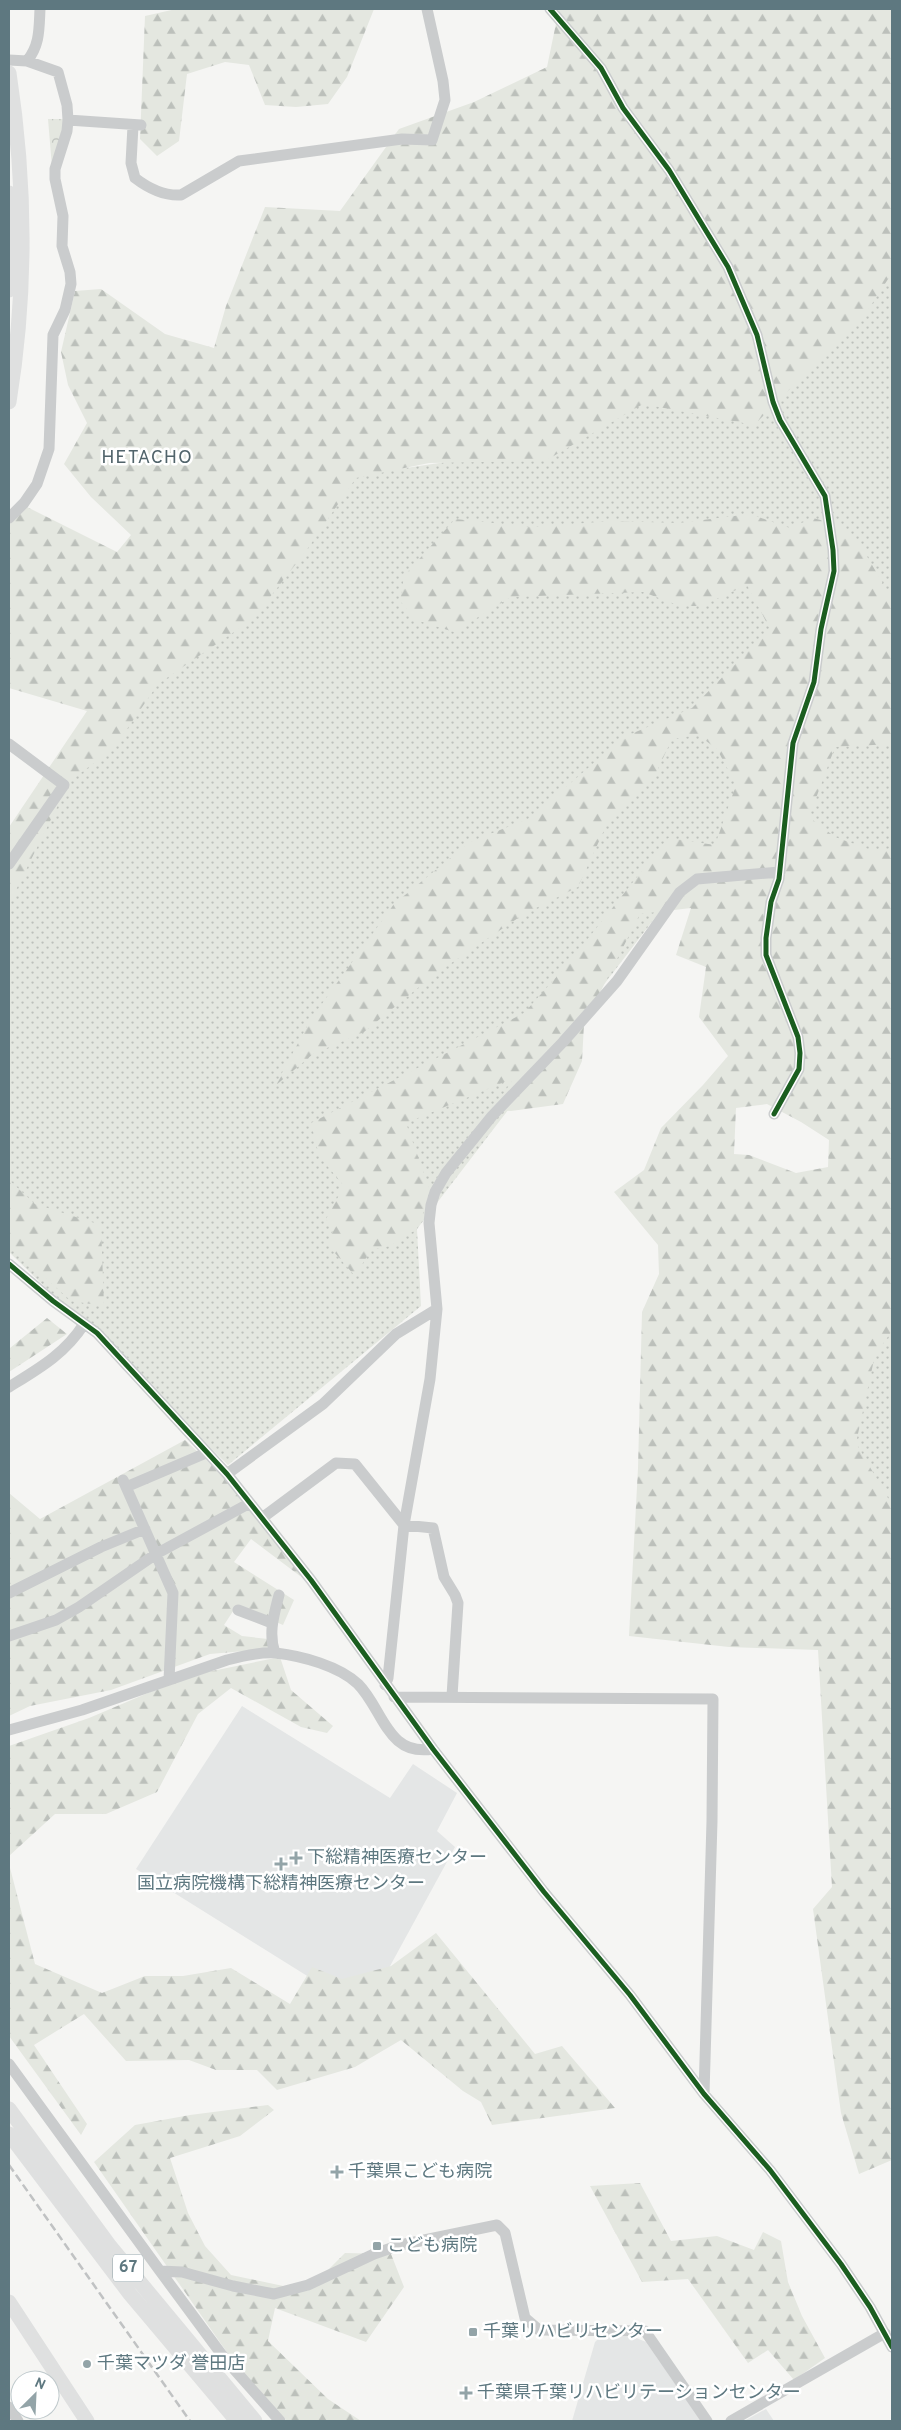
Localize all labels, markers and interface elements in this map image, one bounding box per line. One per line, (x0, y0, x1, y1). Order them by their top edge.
district label: HETACHO (101, 446, 193, 470)
place label: 下総精神医療センター (307, 1847, 487, 1870)
marker: 下総精神医療センター (289, 1851, 303, 1865)
marker: 国立病院機構下総精神医療センター (274, 1857, 288, 1871)
place label: 国立病院機構下総精神医療センター (137, 1873, 425, 1896)
place label: 千葉県こども病院 (348, 2161, 492, 2184)
marker: 千葉県こども病院 (330, 2165, 344, 2179)
place label: こども病院 (387, 2235, 477, 2258)
marker: こども病院 (371, 2240, 383, 2252)
road number: 67 (113, 2254, 143, 2282)
place label: 千葉リハビリセンター (483, 2321, 663, 2344)
marker: 千葉リハビリセンター (467, 2326, 479, 2338)
place label: 千葉マツダ 誉田店 (97, 2353, 245, 2376)
marker: 千葉マツダ 誉田店 (81, 2358, 93, 2370)
north arrow (10, 2370, 60, 2420)
text: N (32, 2375, 48, 2394)
place label: 千葉県千葉リハビリテーションセンター (477, 2382, 801, 2405)
marker: 千葉県千葉リハビリテーションセンター (459, 2386, 473, 2400)

